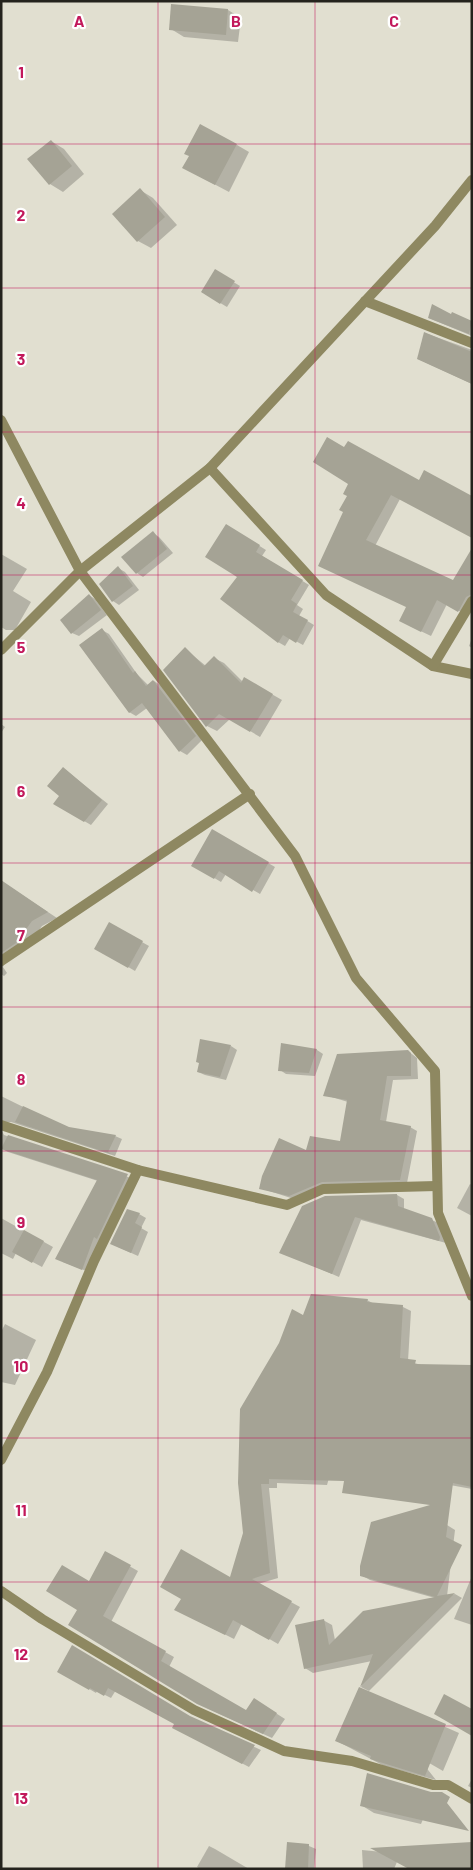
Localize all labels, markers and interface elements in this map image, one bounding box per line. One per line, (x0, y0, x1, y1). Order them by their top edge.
text: A (74, 11, 85, 30)
text: B (231, 11, 241, 30)
text: C (389, 11, 399, 30)
text: 1 (18, 62, 24, 81)
text: 2 (17, 205, 26, 224)
text: 3 (17, 349, 25, 368)
text: 4 (16, 493, 26, 512)
text: 5 (17, 637, 26, 656)
text: 6 (17, 781, 26, 800)
text: 7 (17, 925, 25, 944)
text: 8 (17, 1069, 26, 1088)
text: 9 (17, 1212, 25, 1231)
text: 10 (14, 1356, 28, 1375)
text: 11 (15, 1500, 27, 1519)
text: 12 (14, 1644, 28, 1663)
text: 13 (14, 1788, 28, 1807)

